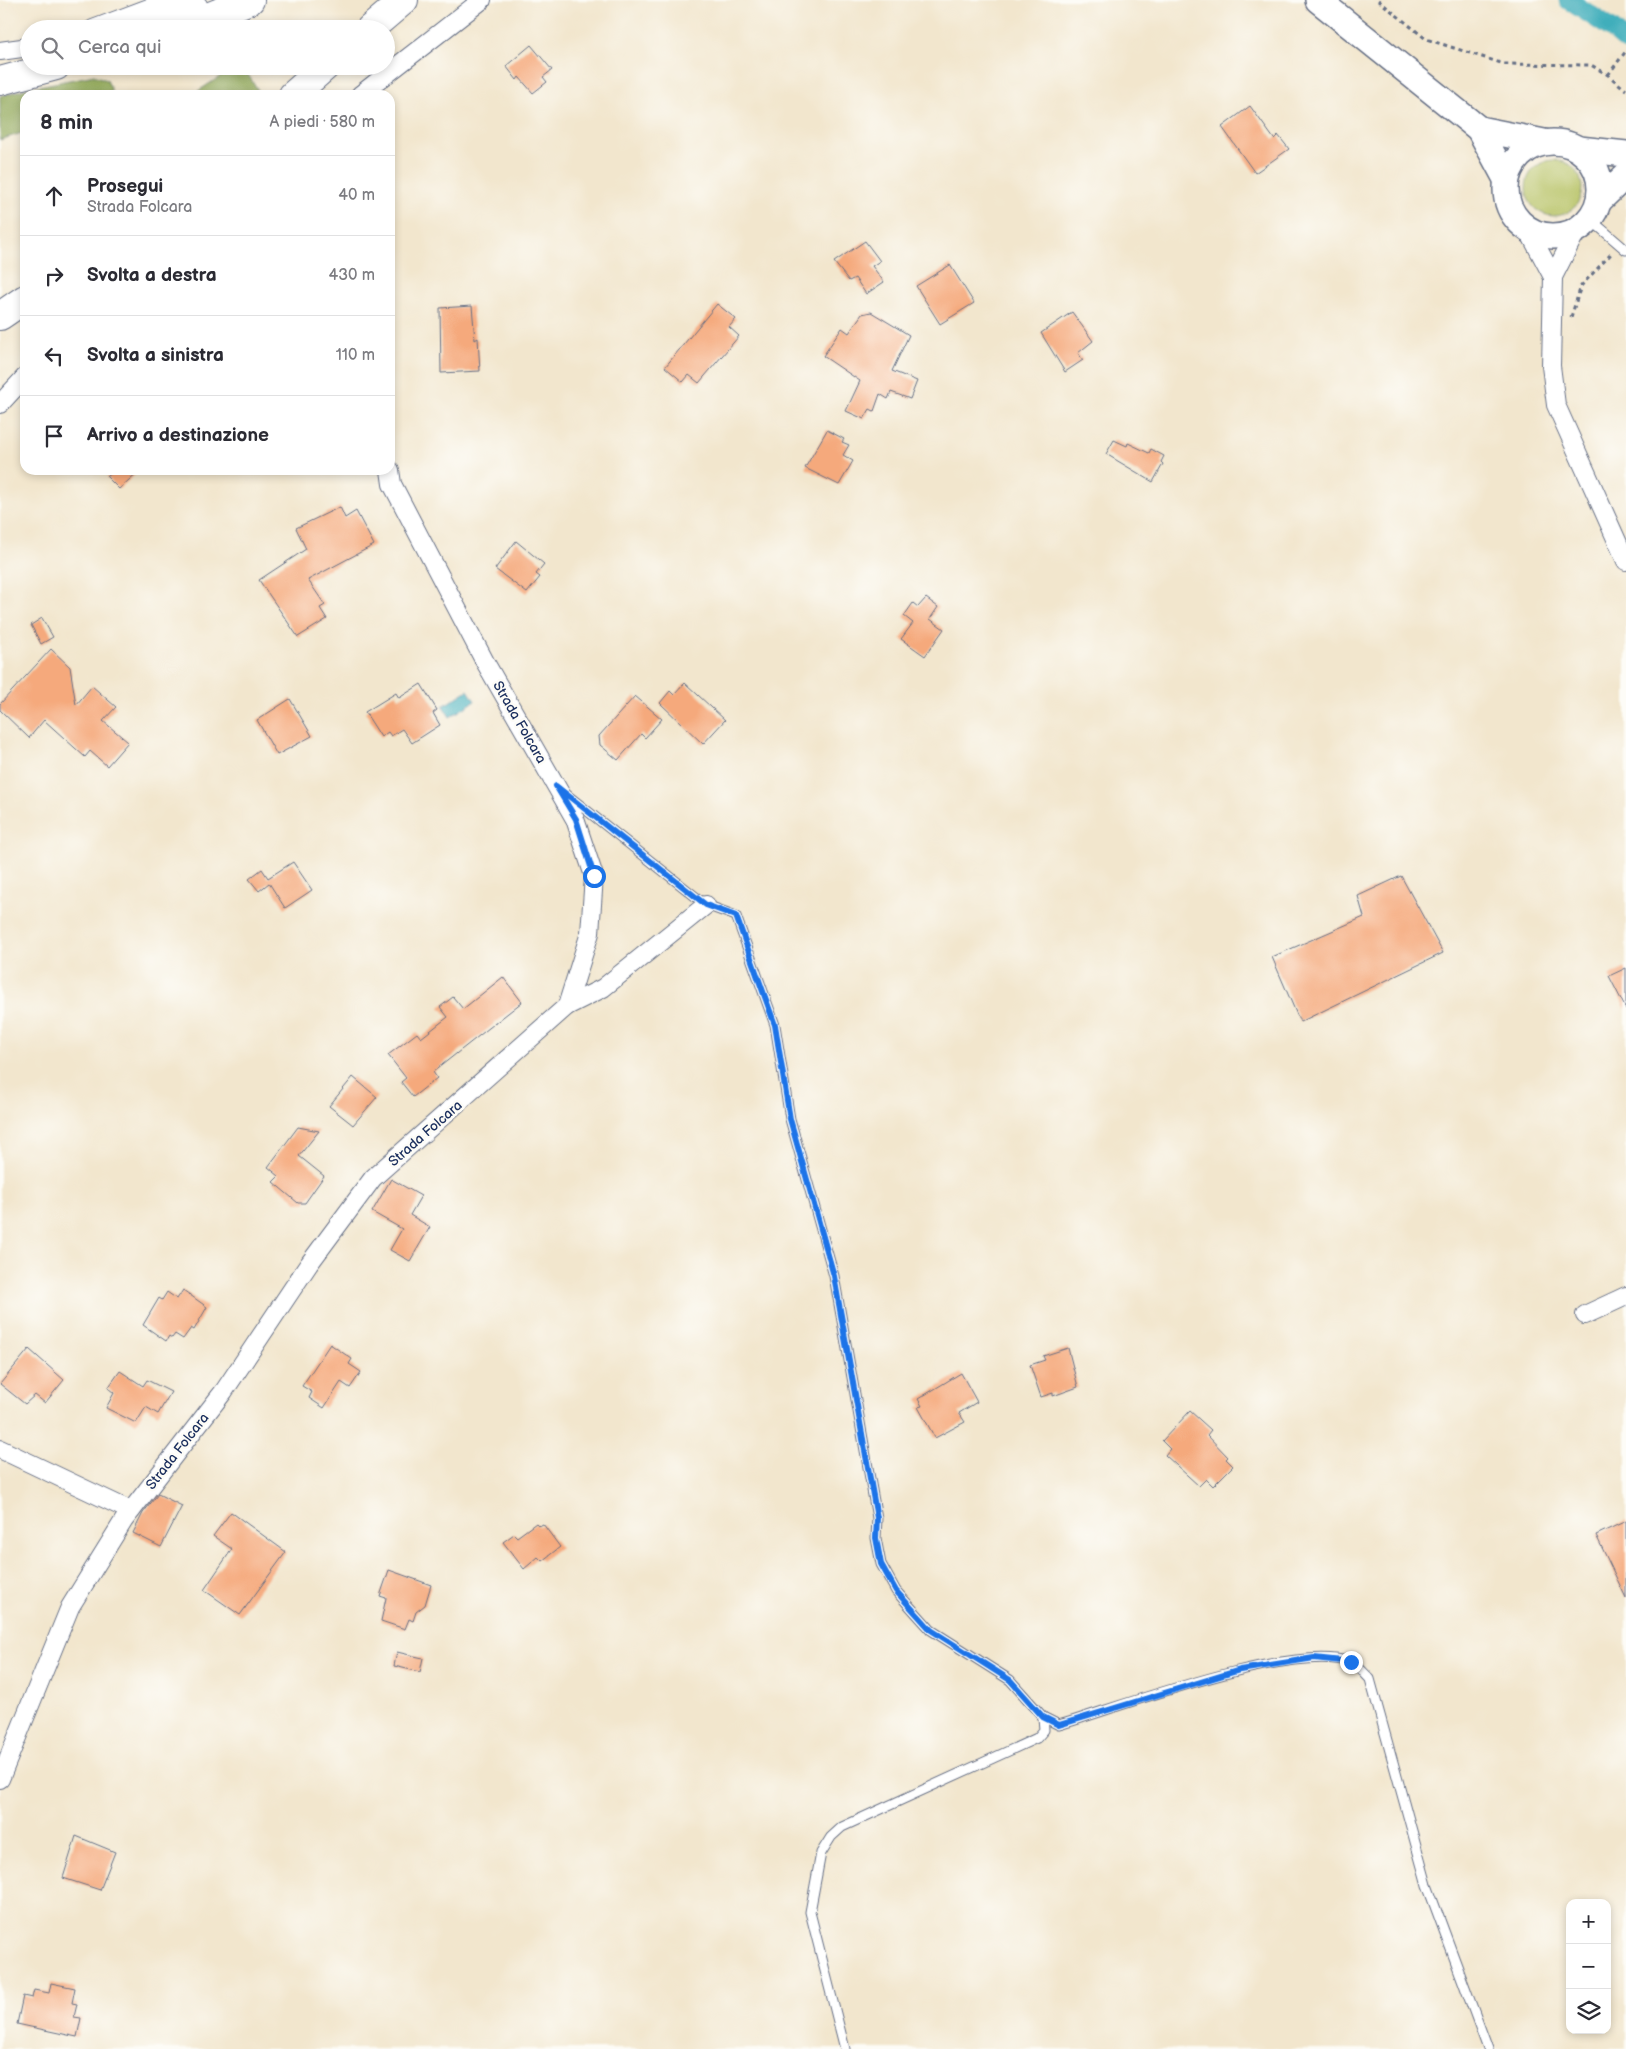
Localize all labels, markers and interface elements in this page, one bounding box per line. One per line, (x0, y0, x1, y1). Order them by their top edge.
search box (20, 20, 395, 75)
icon: search (38, 34, 66, 62)
text: Cerca qui (78, 36, 161, 59)
text: 8 min (40, 110, 93, 135)
text: A piedi · 580 m (270, 113, 375, 132)
text: Prosegui (87, 175, 163, 198)
icon: ahead (40, 182, 68, 210)
text: 40 m (338, 186, 375, 205)
text: Strada Folcara (87, 198, 192, 217)
icon: right (40, 262, 68, 290)
text: Svolta a destra (87, 264, 217, 287)
text: 430 m (328, 266, 375, 285)
icon: left (40, 342, 68, 370)
text: Svolta a sinistra (87, 344, 224, 367)
text: 110 m (336, 346, 375, 365)
icon: arrive (40, 422, 68, 450)
text: Arrivo a destinazione (87, 424, 269, 447)
street label: Strada Folcara (489, 678, 550, 766)
route start (583, 865, 606, 888)
street label: Strada Folcara (385, 1097, 466, 1170)
street label: Strada Folcara (142, 1410, 213, 1493)
route end (1340, 1651, 1363, 1674)
map controls (1566, 1899, 1611, 2034)
button: + (1566, 1899, 1611, 1944)
button: − (1566, 1944, 1611, 1989)
button: layers (1566, 1989, 1611, 2034)

